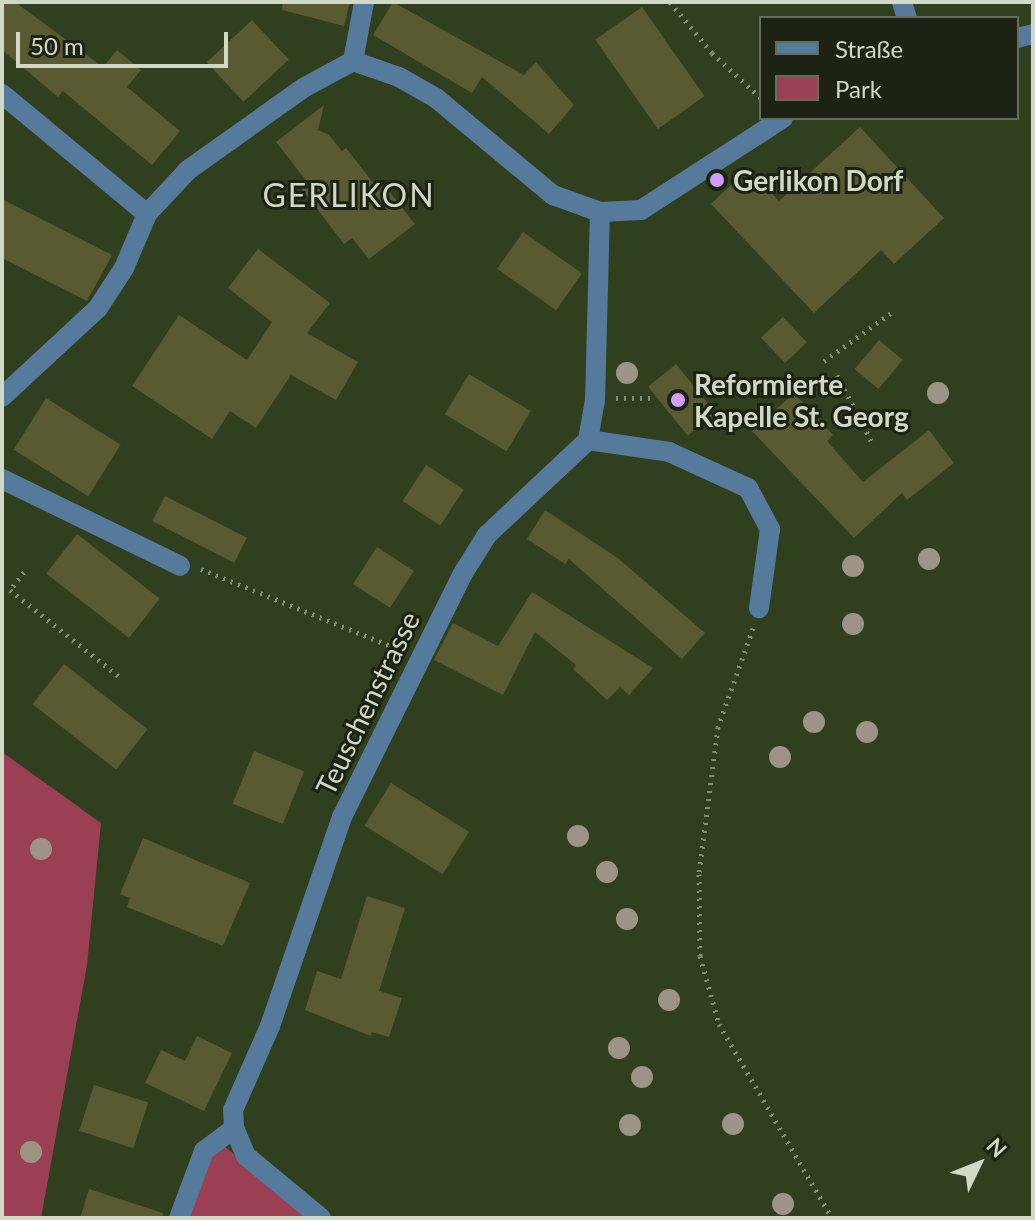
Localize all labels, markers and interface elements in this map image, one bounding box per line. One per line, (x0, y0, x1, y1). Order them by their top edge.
scale bar (20, 16, 232, 66)
legend (759, 16, 1019, 120)
text: 50 m (30, 31, 84, 60)
text: Straße (835, 34, 903, 63)
text: Park (835, 74, 882, 103)
place label: Gerlikon Dorf (733, 163, 903, 197)
marker: Gerlikon Dorf (708, 171, 726, 189)
district label: GERLIKON (262, 176, 436, 214)
place label: Reformierte Kapelle St. Georg (694, 367, 909, 433)
marker: Reformierte Kapelle St. Georg (669, 391, 687, 409)
street label: Teuschenstrasse (308, 606, 426, 800)
north arrow (939, 1124, 1019, 1204)
text: N (981, 1132, 1013, 1163)

